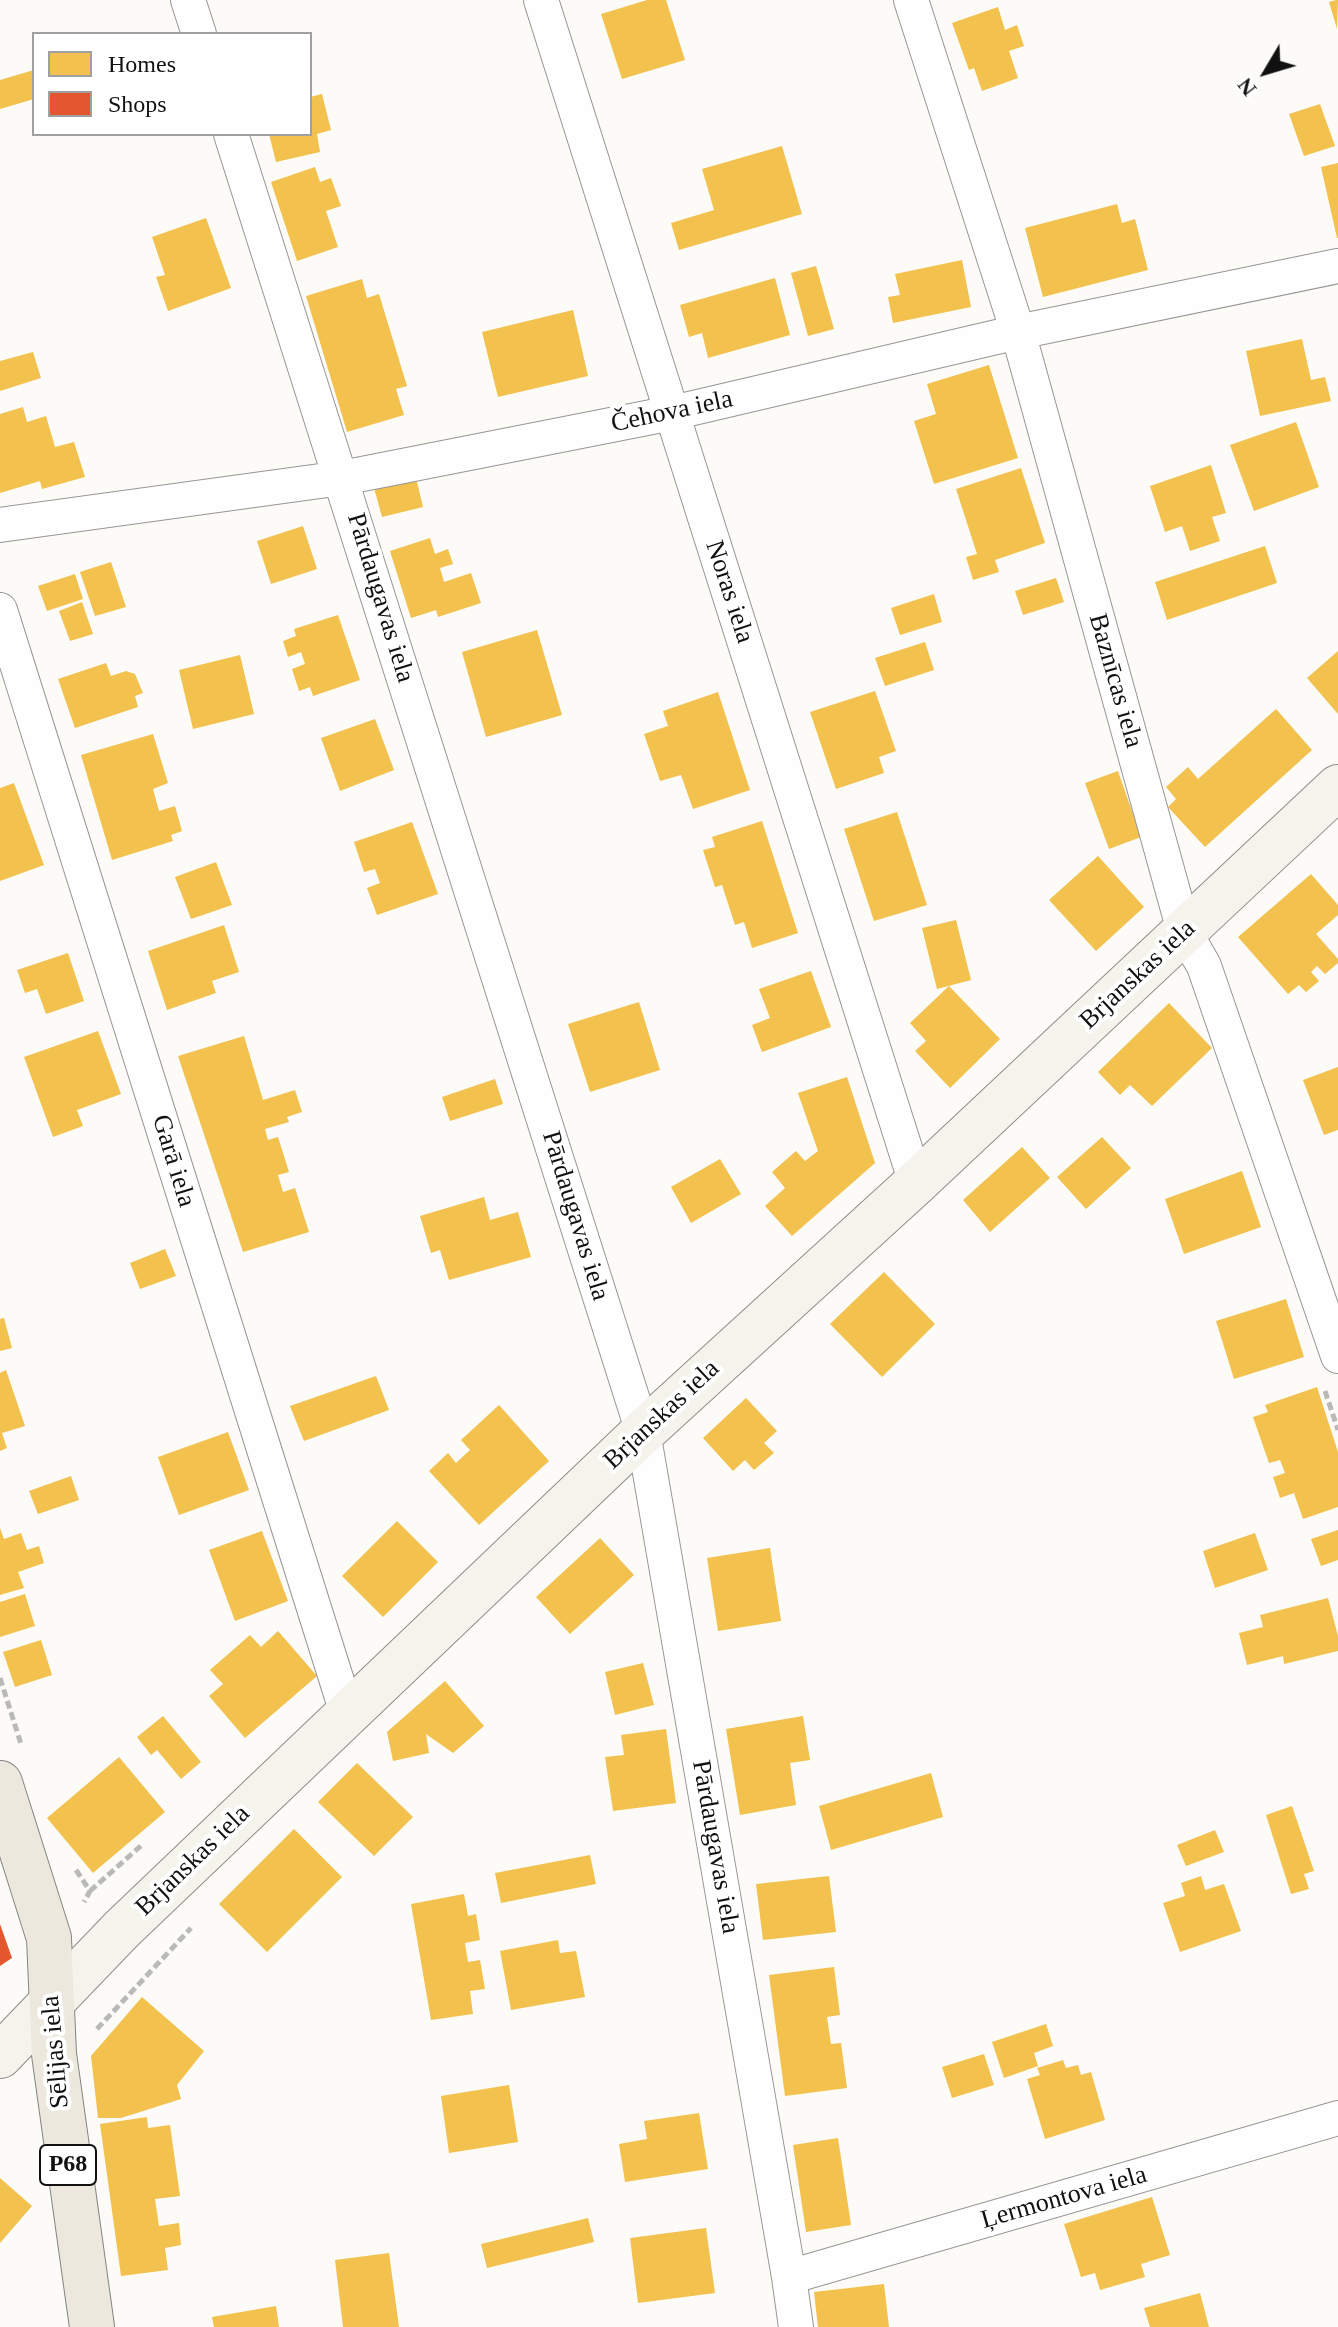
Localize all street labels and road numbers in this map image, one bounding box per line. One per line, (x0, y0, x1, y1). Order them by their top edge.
street label: Čehova iela (608, 384, 736, 440)
street label: Pārdaugavas iela (339, 510, 421, 686)
street label: Noras iela (698, 537, 760, 647)
street label: Baznīcas iela (1081, 610, 1149, 752)
street label: Brjanskas iela (1074, 914, 1202, 1036)
street label: Garā iela (144, 1111, 202, 1211)
street label: Pārdaugavas iela (534, 1128, 616, 1304)
street label: Brjanskas iela (598, 1354, 726, 1476)
street label: Pārdaugavas iela (684, 1758, 746, 1936)
street label: Brjanskas iela (129, 1799, 257, 1923)
street label: Sēlijas iela (36, 1994, 76, 2110)
road number: P68 (40, 2145, 96, 2185)
street label: Ļermontova iela (977, 2159, 1151, 2237)

